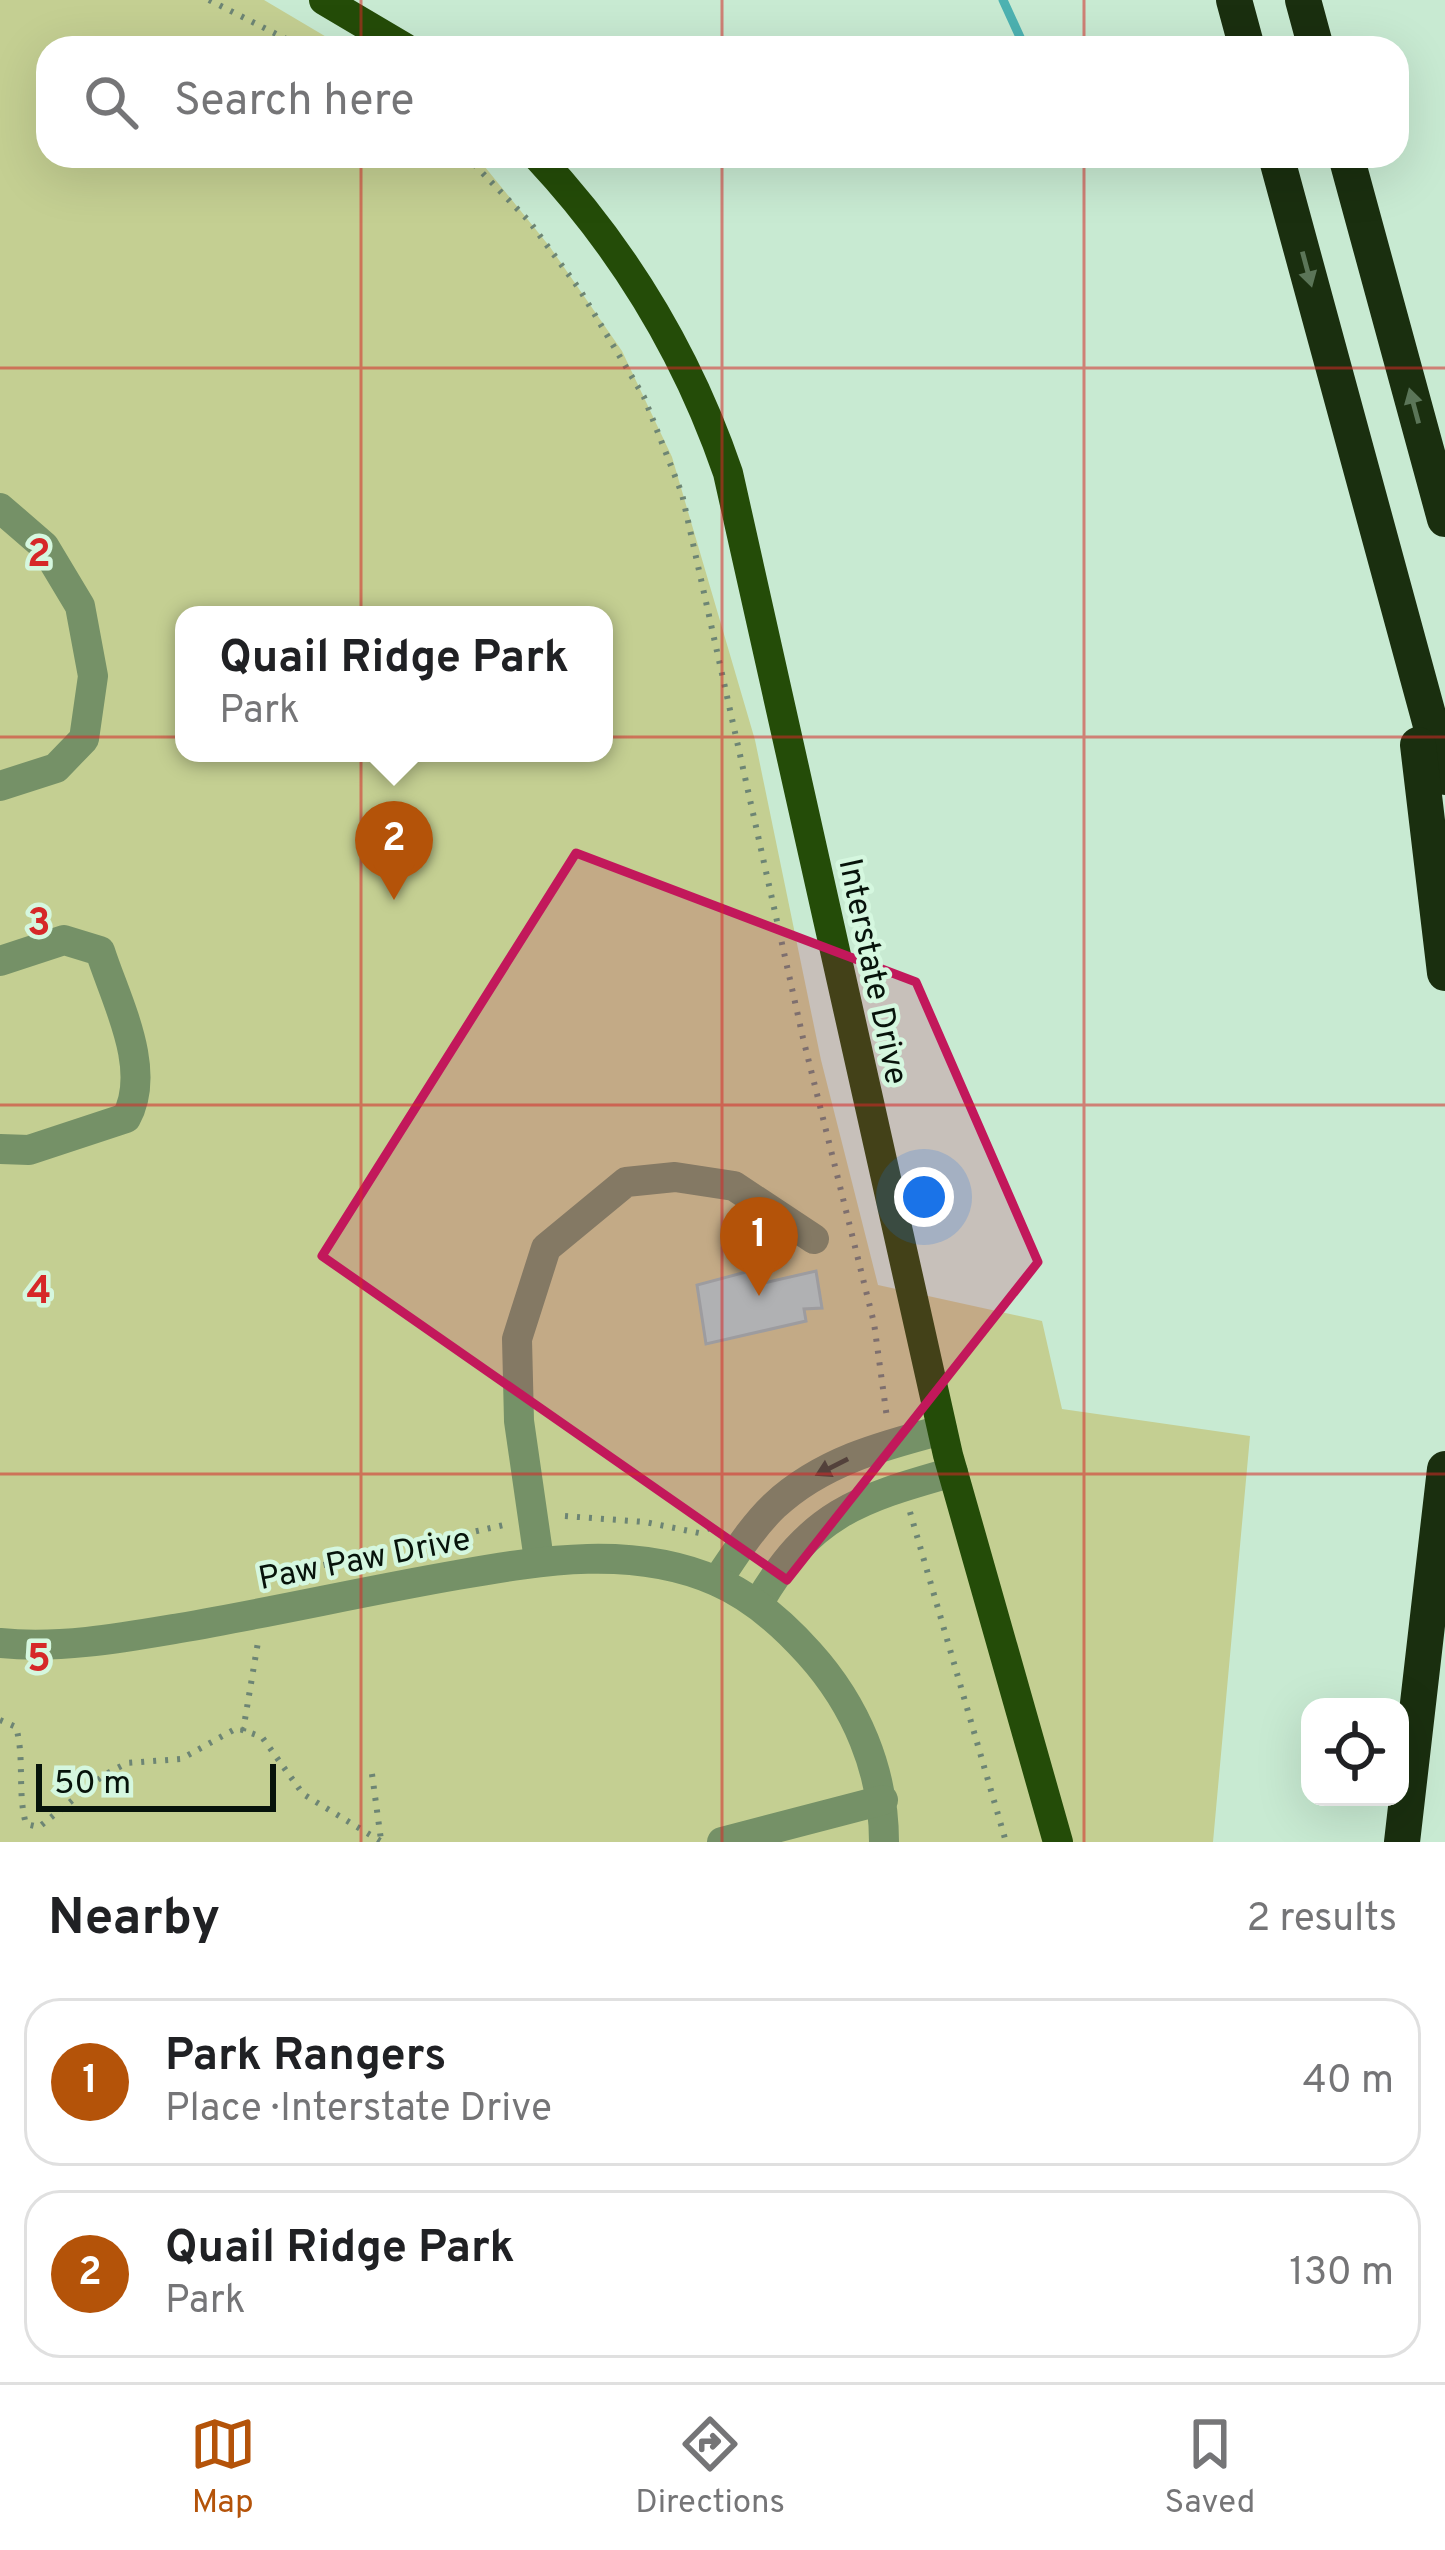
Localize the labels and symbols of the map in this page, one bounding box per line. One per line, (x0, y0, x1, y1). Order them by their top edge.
one-way arrow (1298, 251, 1317, 288)
one-way arrow (1404, 388, 1423, 425)
text: 2 (27, 532, 51, 581)
pin: 2 (355, 801, 433, 900)
street label: Interstate Drive (827, 855, 916, 1089)
text: 3 (27, 901, 51, 950)
your location (894, 1167, 954, 1227)
pin: 1 (720, 1197, 798, 1296)
text: 4 (26, 1269, 52, 1318)
one-way arrow (815, 1457, 850, 1477)
street label: Paw Paw Drive (255, 1520, 474, 1602)
text: 5 (27, 1637, 51, 1686)
scale bar (36, 1758, 276, 1811)

